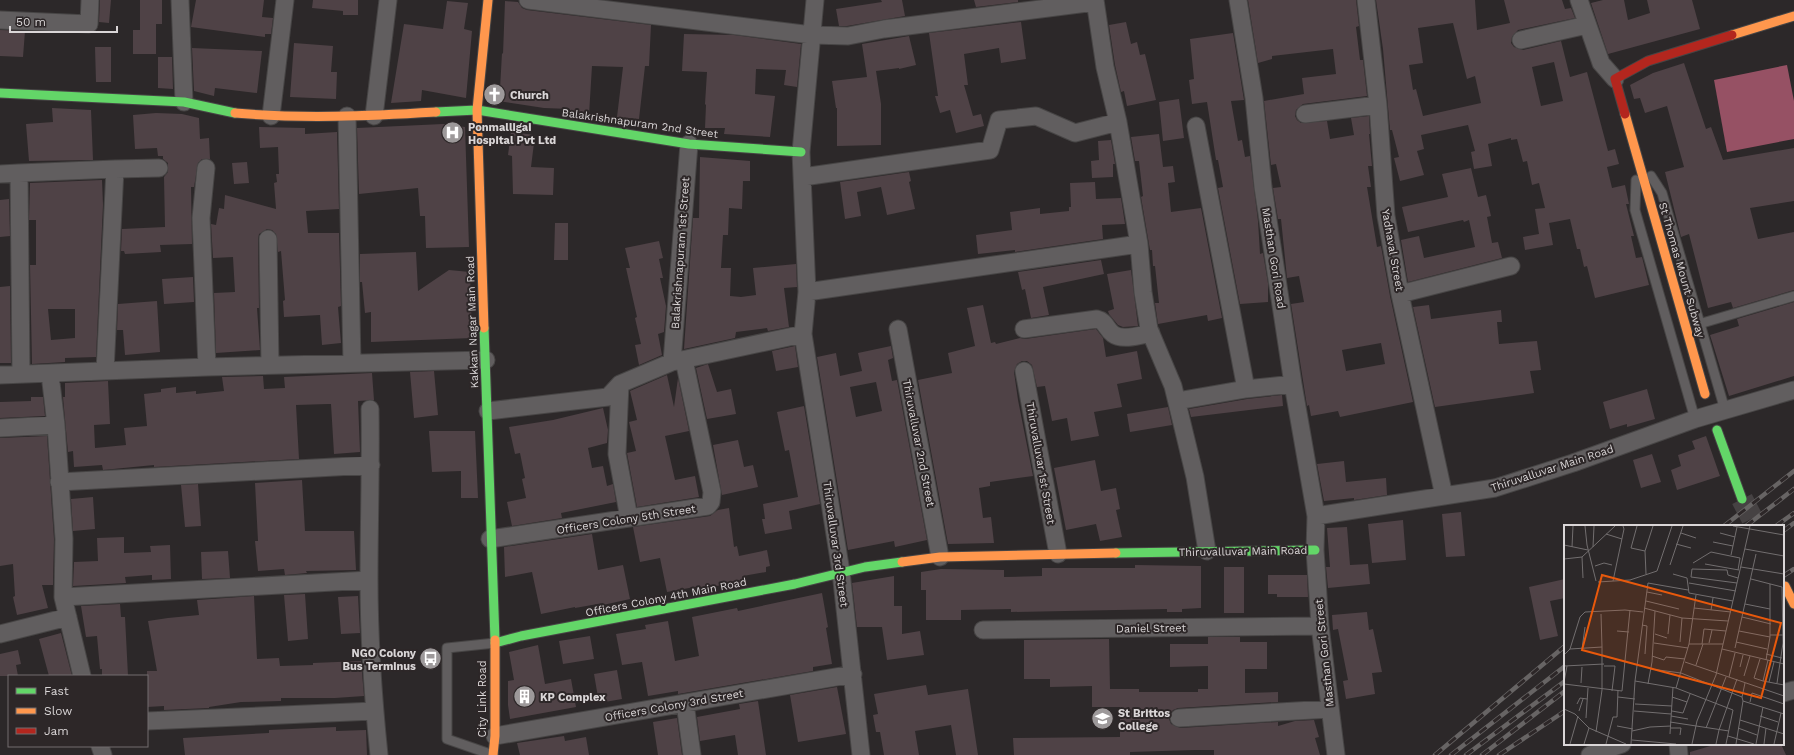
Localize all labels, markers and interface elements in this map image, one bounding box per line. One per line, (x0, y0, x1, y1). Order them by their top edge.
scale bar (10, 8, 117, 34)
text: 50 m (16, 15, 46, 29)
church icon: Church (481, 82, 507, 108)
place label: Church (510, 89, 549, 102)
street label: Balakrishnapuram 2nd Street (561, 106, 719, 141)
hospital icon: Ponmalligai Hospital Pvt Ltd (440, 120, 466, 146)
place label: Ponmalligai Hospital Pvt Ltd (468, 121, 556, 147)
street label: Balakrishnapuram 1st Street (669, 176, 692, 329)
street label: St Thomas Mount Subway (1656, 201, 1707, 340)
street label: Masthan Gori Road (1259, 207, 1288, 310)
street label: Yadhaval Street (1379, 208, 1406, 292)
street label: Kakkan Nagar Main Road (464, 255, 481, 388)
street label: Thiruvalluvar 2nd Street (900, 378, 937, 508)
street label: Thiruvalluvar 1st Street (1023, 401, 1058, 526)
street label: Thiruvalluvar Main Road (1489, 442, 1615, 495)
street label: Thiruvalluvar 3rd Street (820, 480, 851, 608)
street label: Officers Colony 5th Street (556, 502, 697, 537)
inset map (1564, 525, 1784, 745)
street label: Thiruvalluvar Main Road (1179, 544, 1307, 559)
street label: Officers Colony 4th Main Road (584, 575, 748, 619)
street label: Masthan Gori Street (1312, 598, 1337, 708)
street label: Daniel Street (1116, 621, 1187, 636)
bus stop icon: NGO Colony Bus Terminus (418, 646, 444, 672)
place label: NGO Colony Bus Terminus (343, 647, 417, 673)
street label: City Link Road (476, 660, 489, 738)
legend (8, 675, 148, 747)
text: Fast (44, 684, 69, 698)
building icon: KP Complex (511, 684, 537, 710)
street label: Officers Colony 3rd Street (604, 687, 745, 724)
place label: KP Complex (540, 691, 606, 704)
text: Slow (44, 704, 72, 718)
school or university icon: St Brittos College (1090, 706, 1116, 732)
place label: St Brittos College (1118, 707, 1170, 733)
text: Jam (44, 724, 69, 738)

